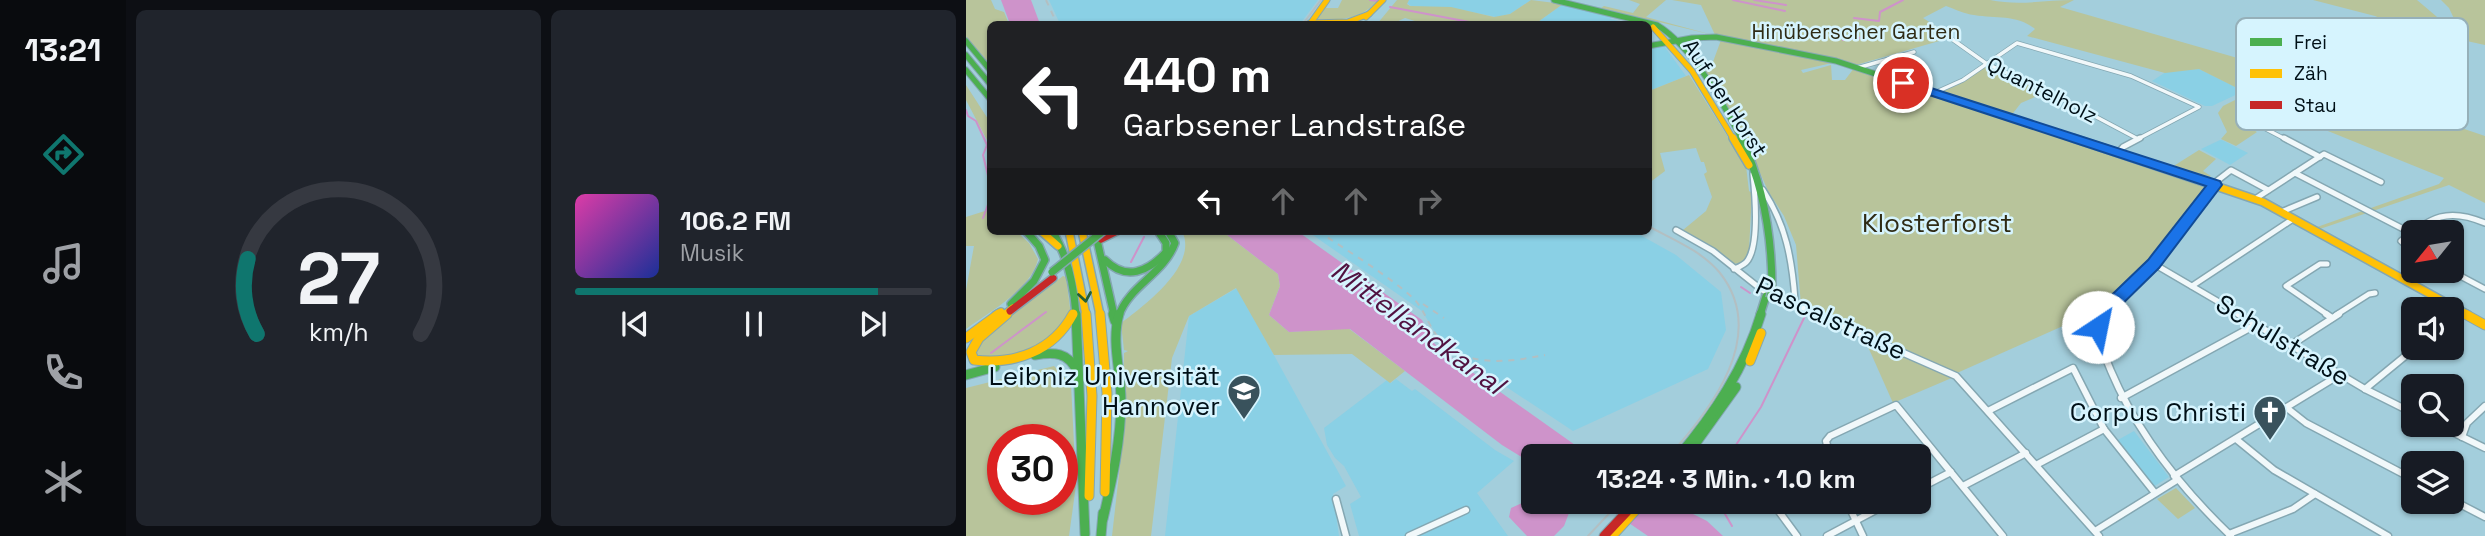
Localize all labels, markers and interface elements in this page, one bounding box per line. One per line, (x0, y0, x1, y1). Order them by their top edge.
park label: Hinüberscher Garten (1752, 18, 1960, 45)
legend (2236, 18, 2468, 130)
text: 13:21 (25, 30, 101, 70)
text: Frei (2294, 30, 2327, 55)
street label: Auf der Horst (1677, 34, 1774, 162)
text: 440 m (1123, 44, 1271, 106)
icon: left (1008, 49, 1099, 140)
street label: Quantelholz (1982, 50, 2102, 129)
pin (1873, 53, 1933, 113)
text: Zäh (2294, 61, 2328, 86)
icon: arrive (1884, 64, 1922, 102)
text: Stau (2294, 93, 2337, 118)
text: Garbsener Landstraße (1123, 105, 1466, 145)
icon: directions (39, 130, 88, 179)
icon: left (1191, 182, 1229, 220)
icon: ahead (1264, 182, 1302, 220)
icon: ahead (1337, 182, 1375, 220)
icon: right (1410, 182, 1448, 220)
text: 106.2 FM (680, 204, 791, 238)
park label: Klosterforst (1862, 206, 2012, 240)
north arrow (2401, 220, 2464, 284)
map controls (2401, 220, 2464, 514)
text: 27 (297, 232, 380, 325)
text: Musik (680, 238, 744, 268)
icon: music (39, 239, 88, 288)
water label: Mittellandkanal (1324, 252, 1514, 404)
street label: Pascalstraße (1750, 268, 1912, 368)
street label: Schulstraße (2210, 287, 2356, 393)
position arrow (2061, 290, 2135, 364)
one-way arrow (1077, 291, 1092, 303)
button: sound (2401, 297, 2464, 360)
icon: previous (616, 305, 654, 343)
icon: pause (735, 305, 773, 343)
icon: next (854, 305, 892, 343)
text: km/h (309, 316, 368, 348)
icon: phone (39, 348, 88, 397)
place label: Leibniz Universität Hannover (989, 359, 1220, 423)
school or university icon: Leibniz Universität Hannover (1225, 372, 1263, 421)
button: search (2401, 374, 2464, 437)
church icon: Corpus Christi (2251, 393, 2289, 442)
place label: Corpus Christi (2070, 395, 2246, 429)
speed limit sign: 30 (987, 424, 1078, 515)
button: layers (2401, 451, 2464, 514)
icon: climate (39, 457, 88, 506)
text: 13:24 · 3 Min. · 1.0 km (1596, 462, 1856, 496)

